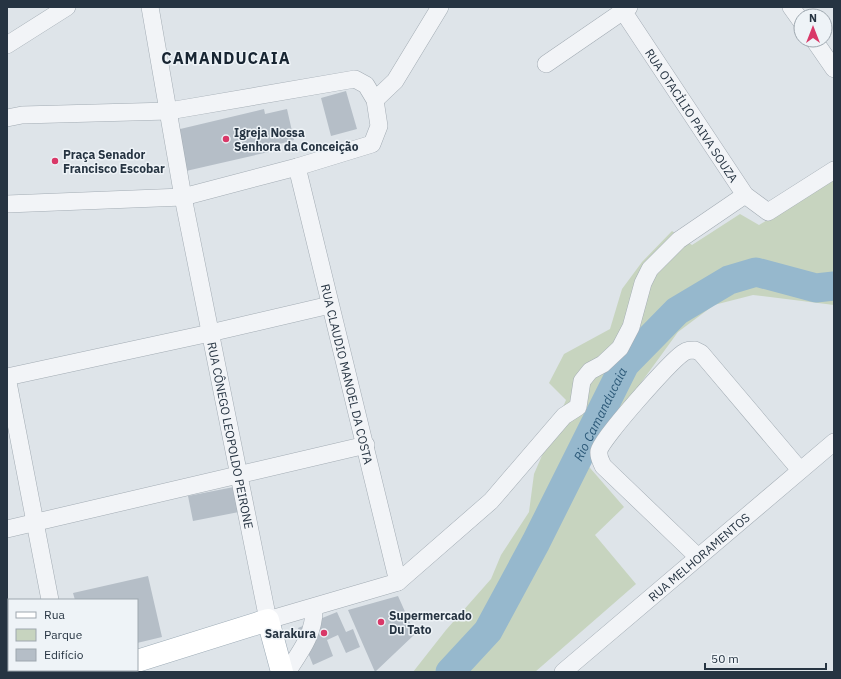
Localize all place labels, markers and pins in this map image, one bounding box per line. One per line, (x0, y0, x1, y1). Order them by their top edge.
place label: Igreja Nossa Senhora da Conceição (234, 125, 359, 154)
marker: Igreja Nossa Senhora da Conceição (221, 134, 231, 144)
place label: Praça Senador Francisco Escobar (63, 147, 165, 176)
marker: Praça Senador Francisco Escobar (50, 156, 60, 166)
place label: Supermercado Du Tato (389, 608, 472, 637)
marker: Supermercado Du Tato (376, 617, 386, 627)
place label: Sarakura (265, 626, 316, 641)
marker: Sarakura (319, 628, 329, 638)

